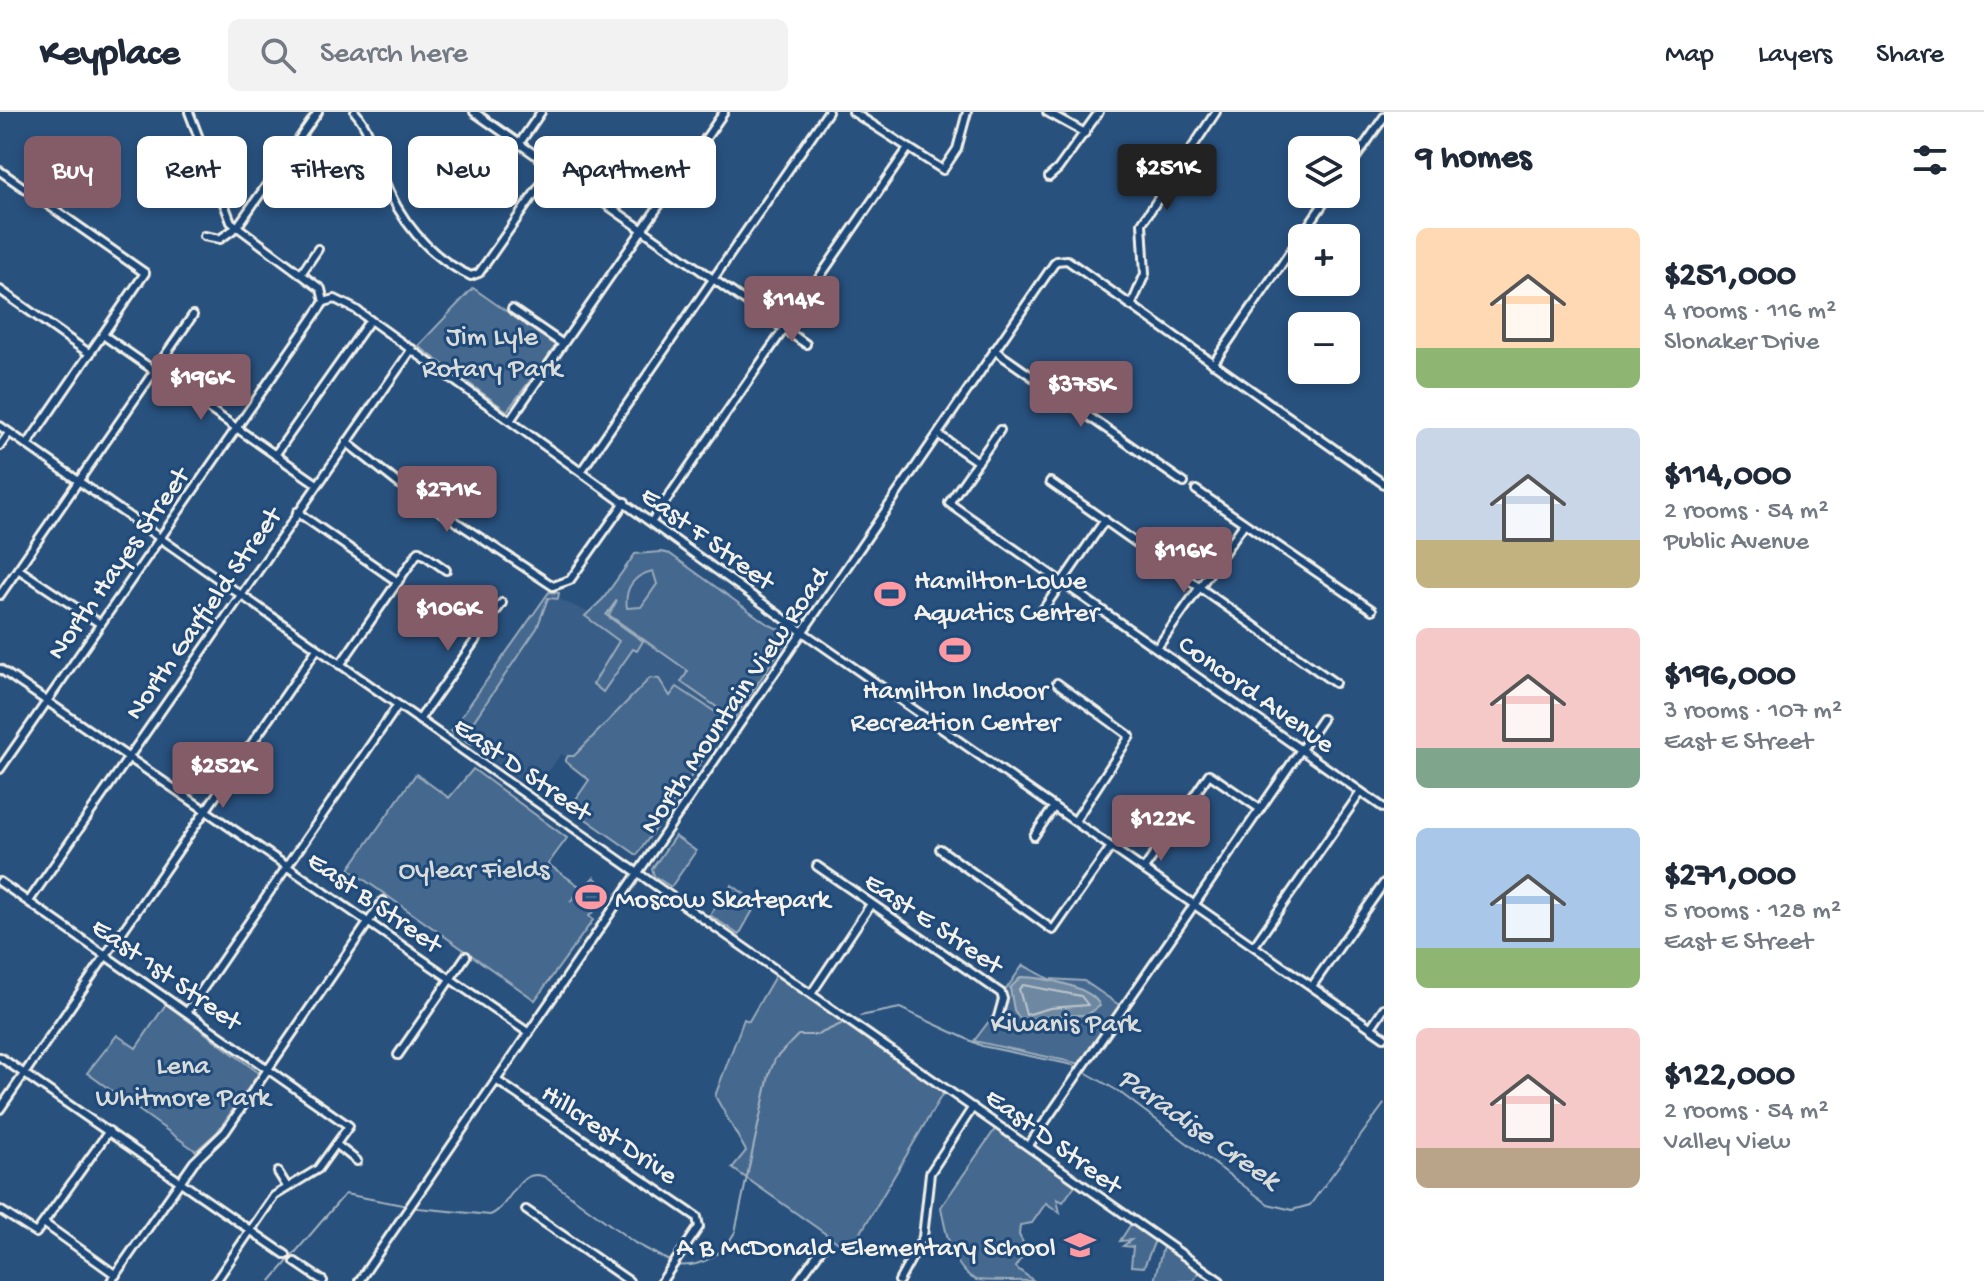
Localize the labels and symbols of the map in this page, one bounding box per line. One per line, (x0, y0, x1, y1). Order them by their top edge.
pin: $251K (1111, 144, 1223, 212)
pin: $114K (736, 276, 848, 344)
park label: Jim Lyle Rotary Park (422, 322, 564, 387)
pin: $196K (145, 354, 257, 422)
pin: $375K (1025, 361, 1137, 429)
street label: North Hayes Street (41, 460, 200, 667)
pin: $271K (391, 466, 503, 534)
street label: East F Street (633, 480, 782, 601)
street label: North Garfield Street (119, 500, 292, 727)
pin: $116K (1128, 527, 1240, 595)
street label: North Mountain View Road (634, 560, 839, 841)
place label: Hamilton-Lowe Aquatics Center (914, 566, 1101, 631)
sports icon: Hamilton-Lowe Aquatics Center (873, 577, 907, 611)
pin: $106K (392, 585, 504, 653)
street label: Concord Avenue (1171, 629, 1341, 762)
sports icon: Hamilton Indoor Recreation Center (938, 633, 972, 667)
place label: Hamilton Indoor Recreation Center (850, 676, 1062, 741)
street label: East D Street (446, 711, 599, 832)
pin: $252K (167, 742, 279, 810)
pin: $122K (1105, 795, 1217, 863)
street label: East B Street (300, 845, 449, 964)
park label: Oylear Fields (398, 855, 550, 888)
street label: East E Street (857, 866, 1010, 985)
sports icon: Moscow Skatepark (574, 880, 608, 914)
place label: Moscow Skatepark (615, 885, 833, 918)
street label: East 1st Street (84, 912, 249, 1041)
park label: Kiwanis Park (991, 1009, 1142, 1042)
park label: Lena Whitmore Park (95, 1051, 273, 1116)
water label: Paradise Creek (1110, 1062, 1287, 1201)
street label: Hillcrest Drive (534, 1078, 684, 1194)
street label: East D Street (978, 1082, 1129, 1205)
school or university icon: A B McDonald Elementary School (1063, 1228, 1097, 1262)
place label: A B McDonald Elementary School (676, 1233, 1056, 1266)

